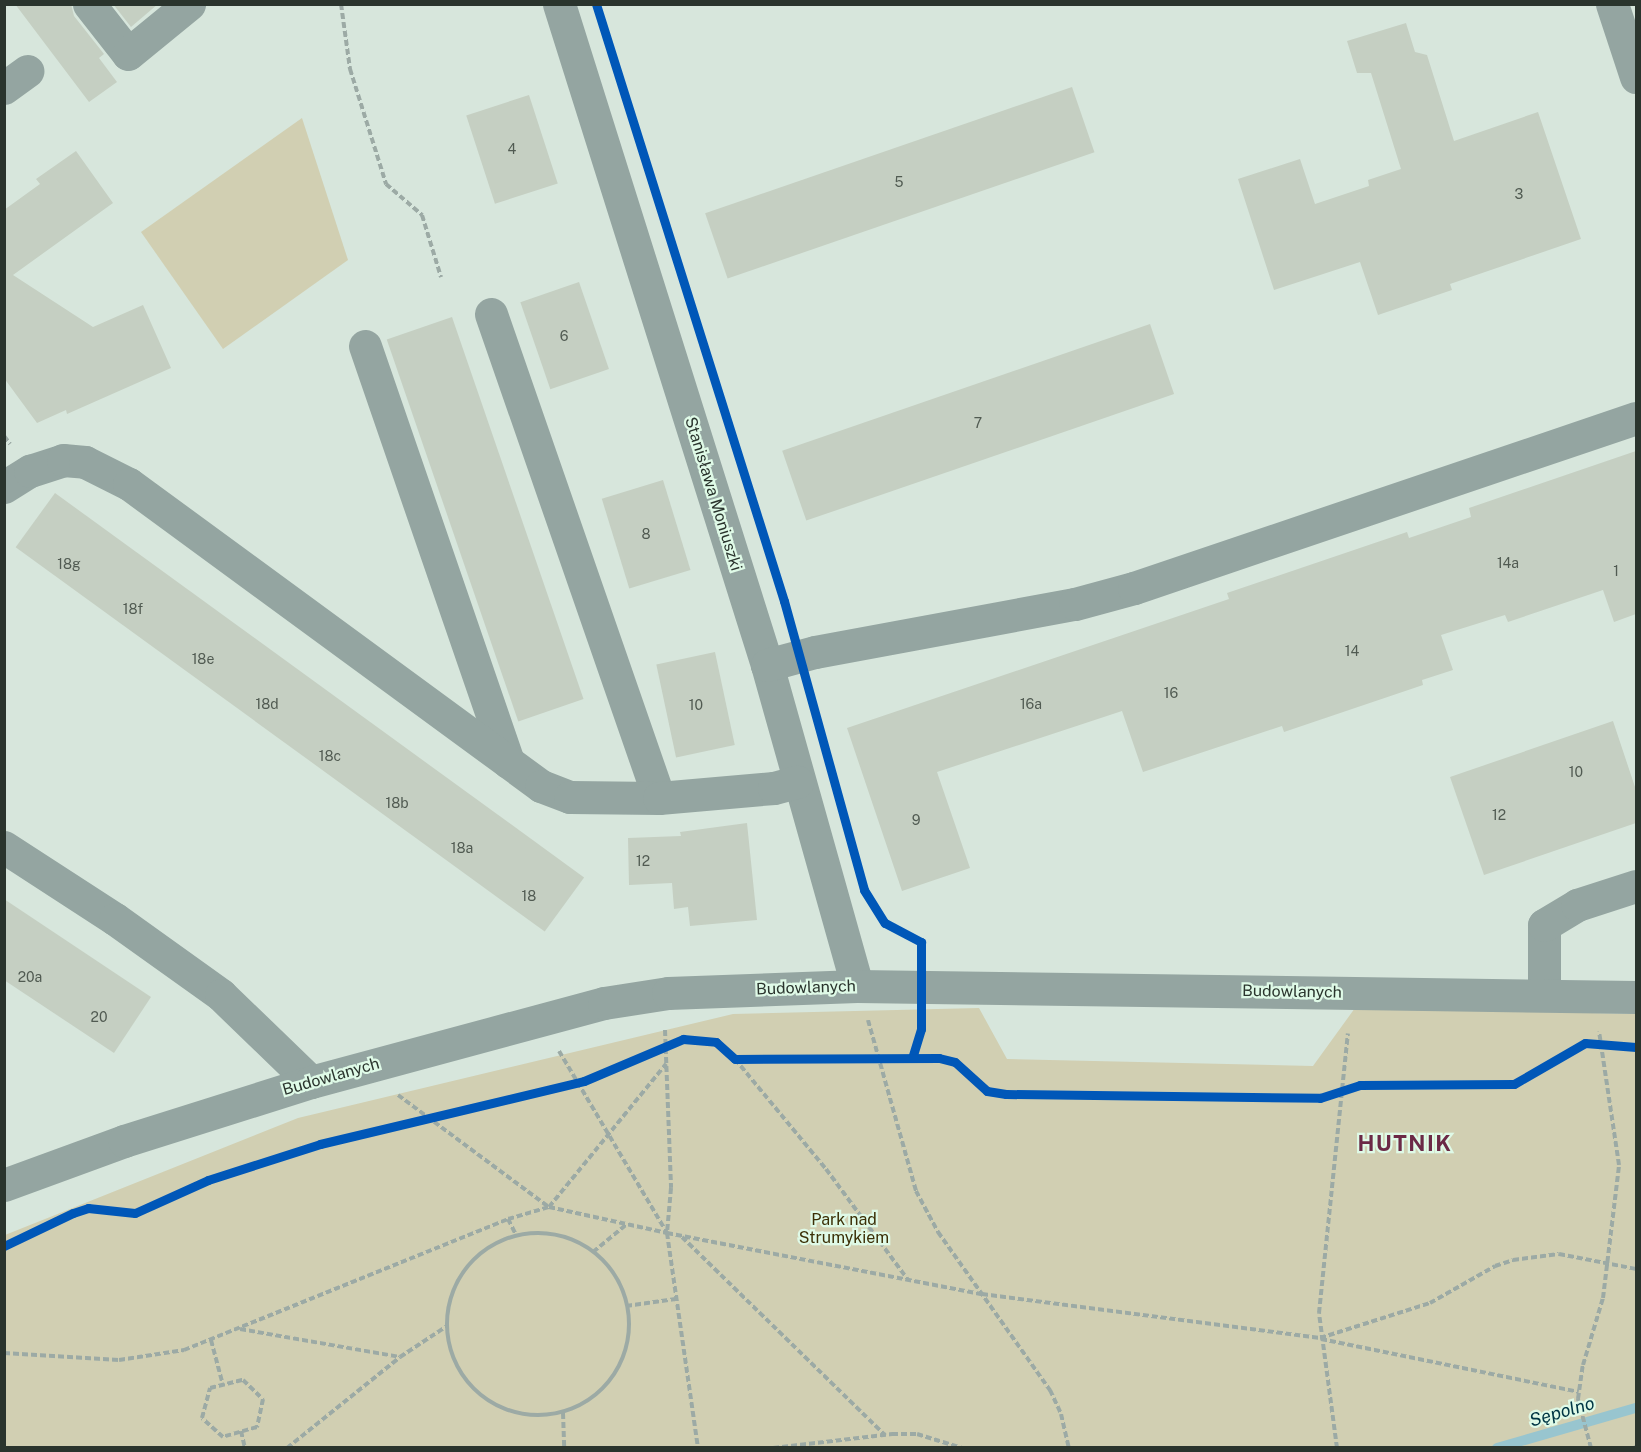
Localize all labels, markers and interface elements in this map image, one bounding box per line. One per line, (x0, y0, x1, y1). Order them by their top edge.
house number: 4 (508, 141, 516, 157)
house number: 5 (895, 174, 903, 190)
house number: 3 (1515, 186, 1523, 202)
house number: 6 (560, 328, 568, 344)
street label: Stanisława Moniuszki (680, 415, 746, 573)
house number: 7 (974, 415, 982, 431)
house number: 8 (641, 526, 651, 542)
house number: 14a (1497, 555, 1519, 571)
house number: 18g (57, 556, 81, 572)
house number: 1 (1613, 563, 1619, 579)
house number: 18f (123, 601, 143, 617)
house number: 14 (1345, 643, 1359, 659)
house number: 18e (192, 651, 214, 667)
house number: 16 (1164, 685, 1178, 701)
house number: 18d (255, 696, 279, 712)
house number: 16a (1020, 696, 1042, 712)
house number: 10 (689, 697, 703, 713)
house number: 18c (319, 748, 341, 764)
house number: 10 (1569, 764, 1583, 780)
house number: 18b (385, 795, 409, 811)
house number: 12 (1492, 807, 1506, 823)
house number: 9 (912, 812, 920, 828)
house number: 18a (451, 840, 473, 856)
house number: 12 (636, 853, 650, 869)
house number: 18 (522, 888, 536, 904)
house number: 20a (18, 969, 42, 985)
street label: Budowlanych (756, 977, 856, 999)
street label: Budowlanych (1242, 982, 1342, 1002)
house number: 20 (91, 1009, 107, 1025)
street label: Budowlanych (280, 1054, 382, 1100)
district label: HUTNIK (1358, 1131, 1452, 1157)
park label: Park nad Strumykiem (799, 1210, 889, 1248)
water label: Sępolno (1527, 1392, 1597, 1432)

